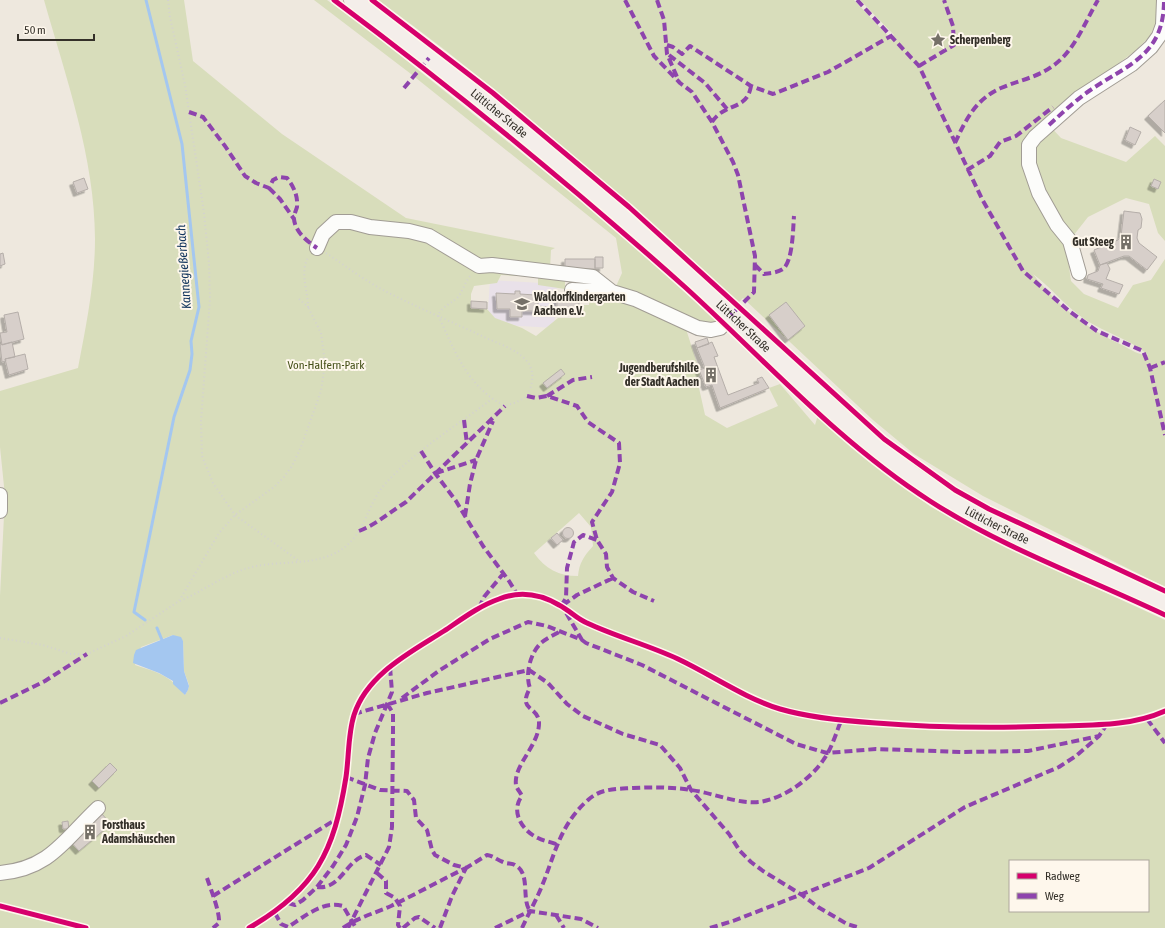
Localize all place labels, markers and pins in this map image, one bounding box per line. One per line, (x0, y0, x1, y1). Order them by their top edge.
place icon: Scherpenberg (929, 31, 947, 49)
place label: Scherpenberg (950, 33, 1012, 47)
building icon: Gut Steeg (1117, 233, 1135, 251)
place label: Gut Steeg (1072, 235, 1115, 249)
place label: Waldorfkindergarten Aachen e.V. (533, 290, 626, 318)
school or university icon: Waldorfkindergarten Aachen e.V. (513, 295, 531, 313)
place label: Jugendberufshilfe der Stadt Aachen (618, 361, 700, 389)
building icon: Jugendberufshilfe der Stadt Aachen (702, 366, 720, 384)
place label: Forsthaus Adamshäuschen (101, 818, 175, 846)
building icon: Forsthaus Adamshäuschen (81, 823, 99, 841)

